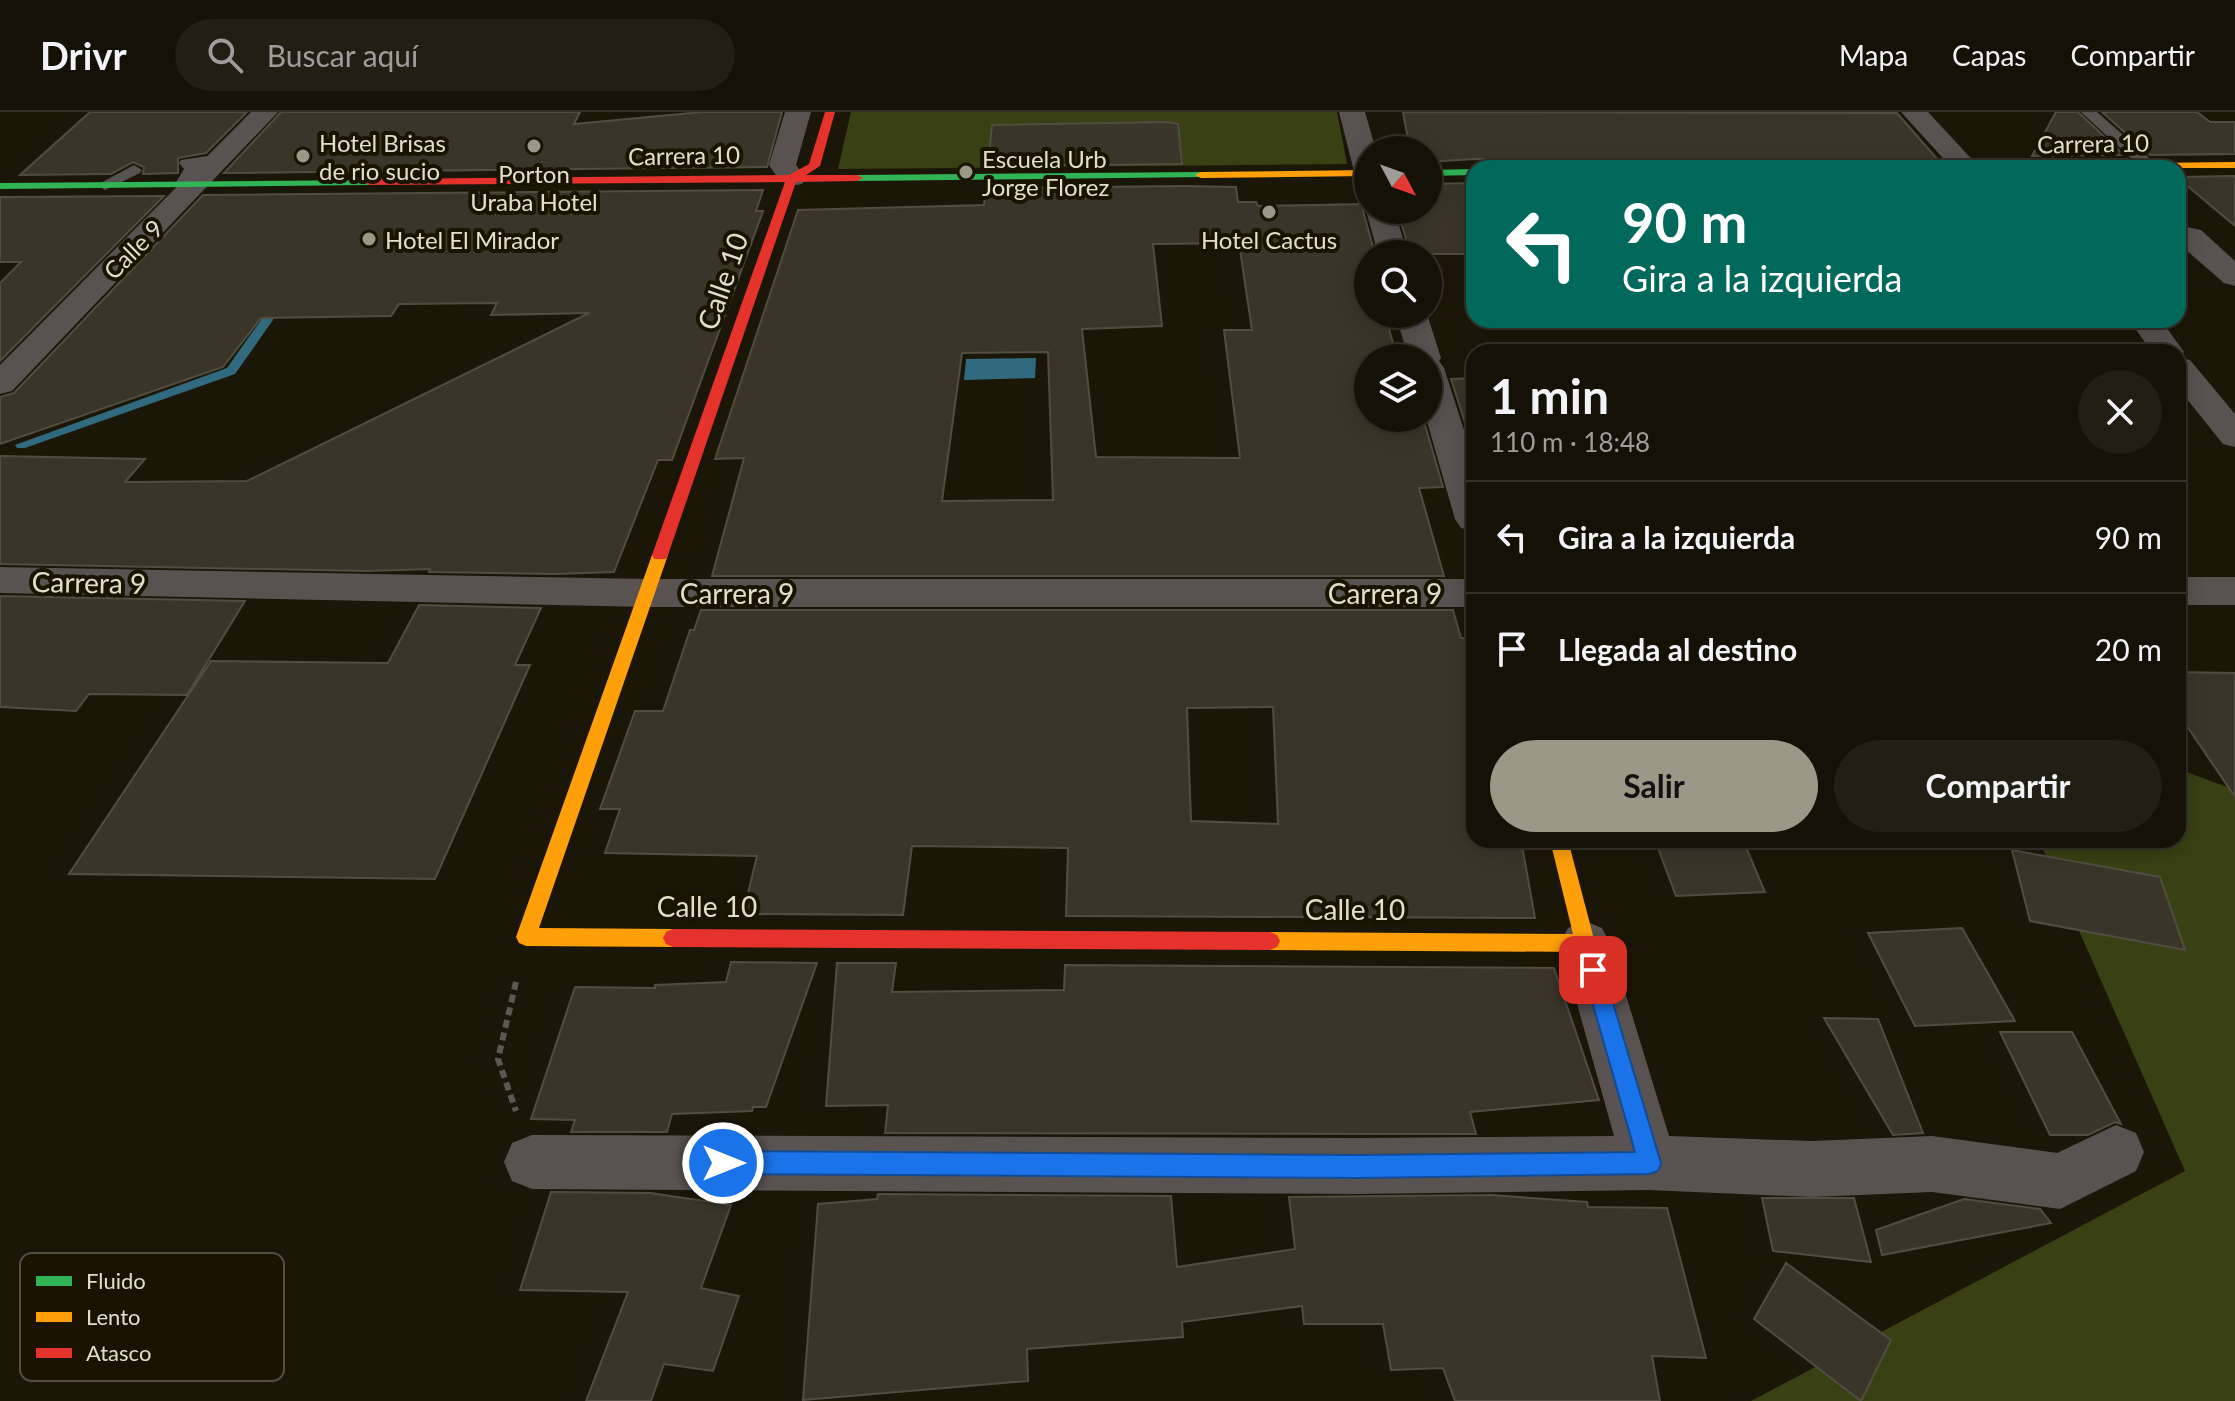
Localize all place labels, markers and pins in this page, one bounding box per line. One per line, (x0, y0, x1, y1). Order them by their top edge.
place label: Hotel Brisas de rio sucio (319, 128, 446, 185)
marker: Porton Uraba Hotel (525, 137, 543, 155)
place label: Escuela Urb Jorge Florez (982, 144, 1109, 201)
marker: Hotel Brisas de rio sucio (294, 147, 312, 165)
place label: Porton Uraba Hotel (470, 159, 598, 216)
marker: Escuela Urb Jorge Florez (957, 163, 975, 181)
marker: Hotel Cactus (1260, 203, 1278, 221)
place label: Hotel El Mirador (385, 225, 559, 254)
place label: Hotel Cactus (1201, 225, 1337, 254)
marker: Hotel El Mirador (360, 230, 378, 248)
pin (1559, 936, 1627, 1004)

